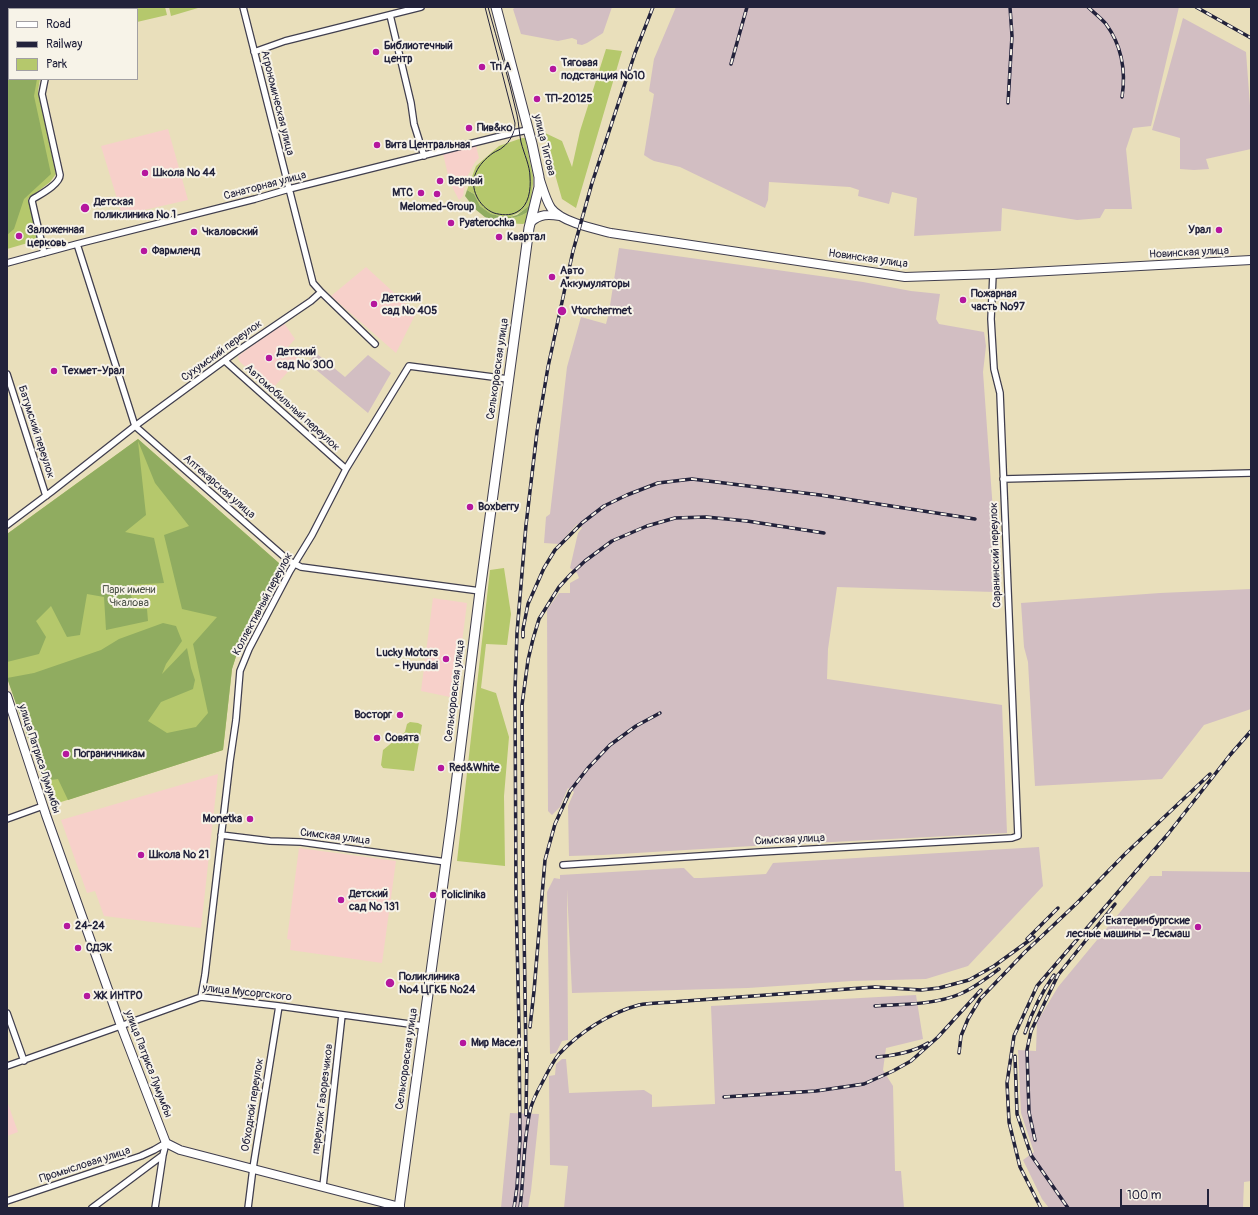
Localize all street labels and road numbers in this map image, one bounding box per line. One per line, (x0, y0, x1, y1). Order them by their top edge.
street label: Агрономическая улица (258, 49, 296, 157)
street label: улица Титова (530, 113, 558, 177)
street label: Санаторная улица (222, 169, 308, 203)
street label: Новинская улица (1149, 244, 1229, 262)
street label: Новинская улица (827, 247, 909, 271)
street label: Сухумский переулок (179, 317, 265, 385)
street label: Селькоровская улица (484, 317, 512, 421)
street label: Автомобильный переулок (242, 362, 342, 454)
street label: Батумский переулок (15, 384, 57, 480)
street label: Аптекарская улица (180, 452, 258, 522)
street label: Саранинский переулок (988, 502, 1004, 608)
street label: Коллективный переулок (230, 550, 296, 658)
street label: Селькоровская улица (442, 639, 468, 743)
street label: улица Патриса Лумумбы (15, 703, 63, 815)
street label: Симская улица (299, 826, 371, 848)
street label: Симская улица (755, 832, 825, 848)
street label: улица Мусоргского (202, 982, 292, 1004)
street label: Селькоровская улица (393, 1007, 421, 1111)
street label: улица Патриса Лумумбы (121, 1008, 175, 1120)
street label: переулок Газорезчиков (310, 1043, 336, 1155)
street label: Обходной переулок (239, 1058, 267, 1152)
street label: Промысловая улица (38, 1144, 132, 1186)

